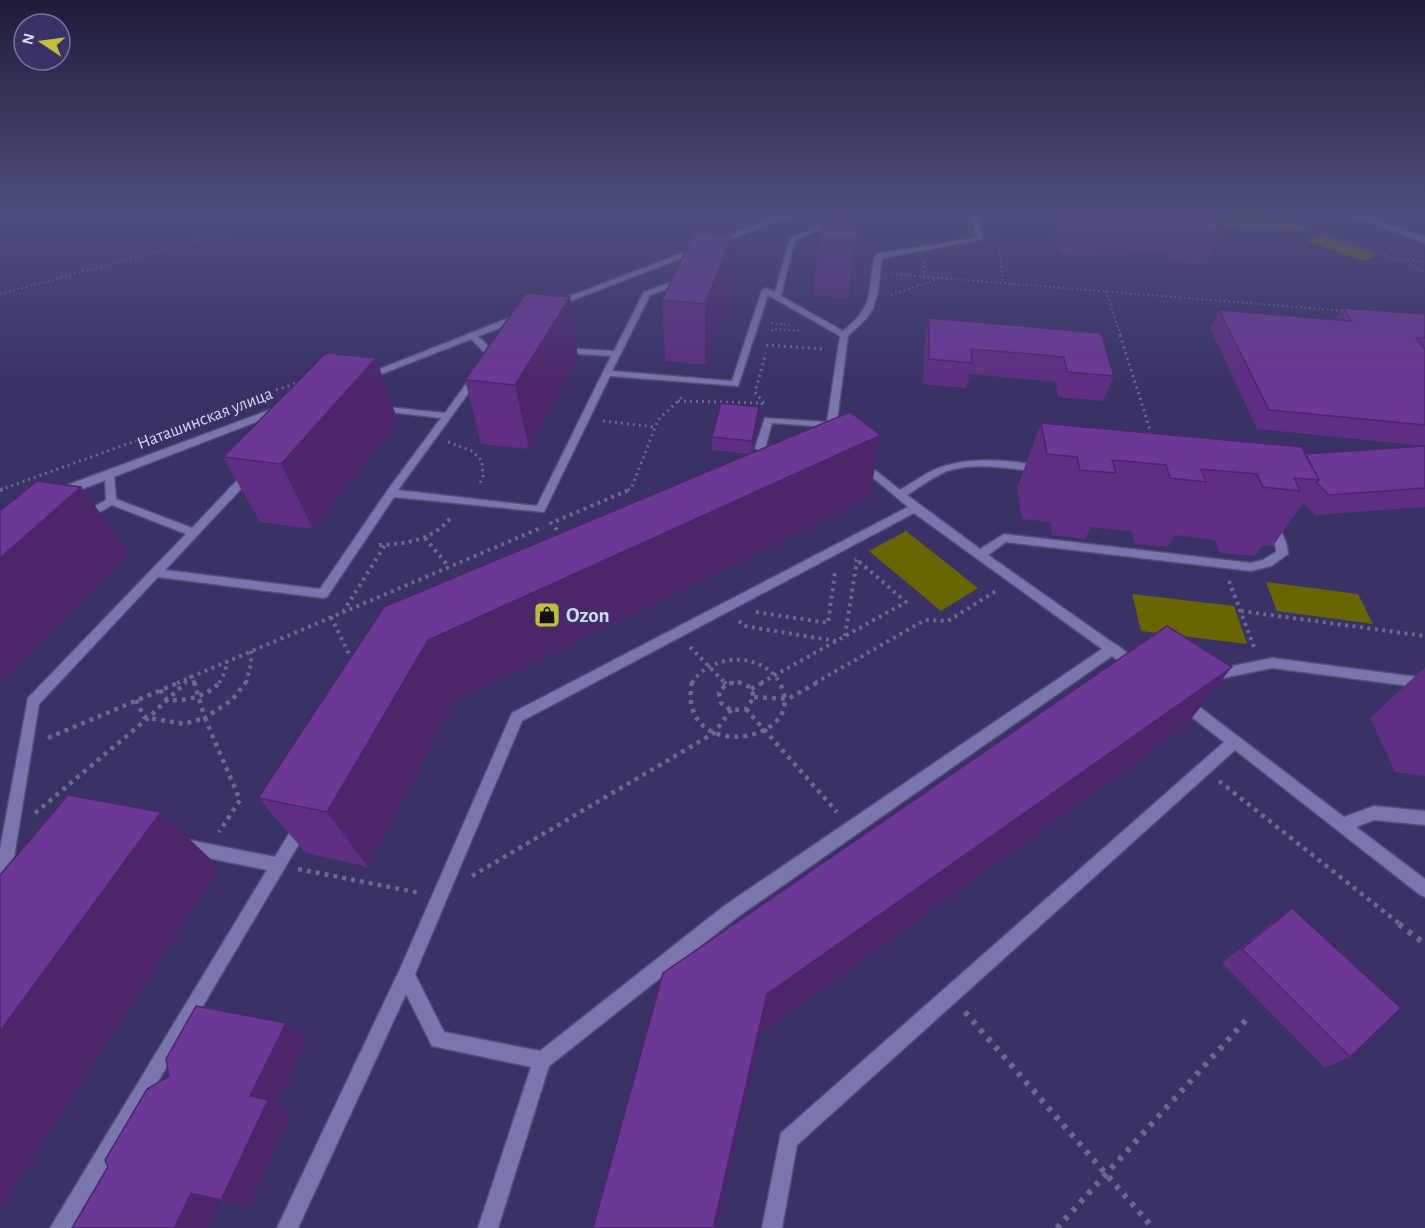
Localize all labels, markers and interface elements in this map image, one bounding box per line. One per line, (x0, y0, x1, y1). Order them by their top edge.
north arrow (12, 12, 72, 72)
text: N (19, 32, 37, 46)
street label: Наташинская улица (135, 385, 275, 453)
shop icon: Ozon (532, 600, 562, 630)
place label: Ozon (566, 605, 610, 626)

